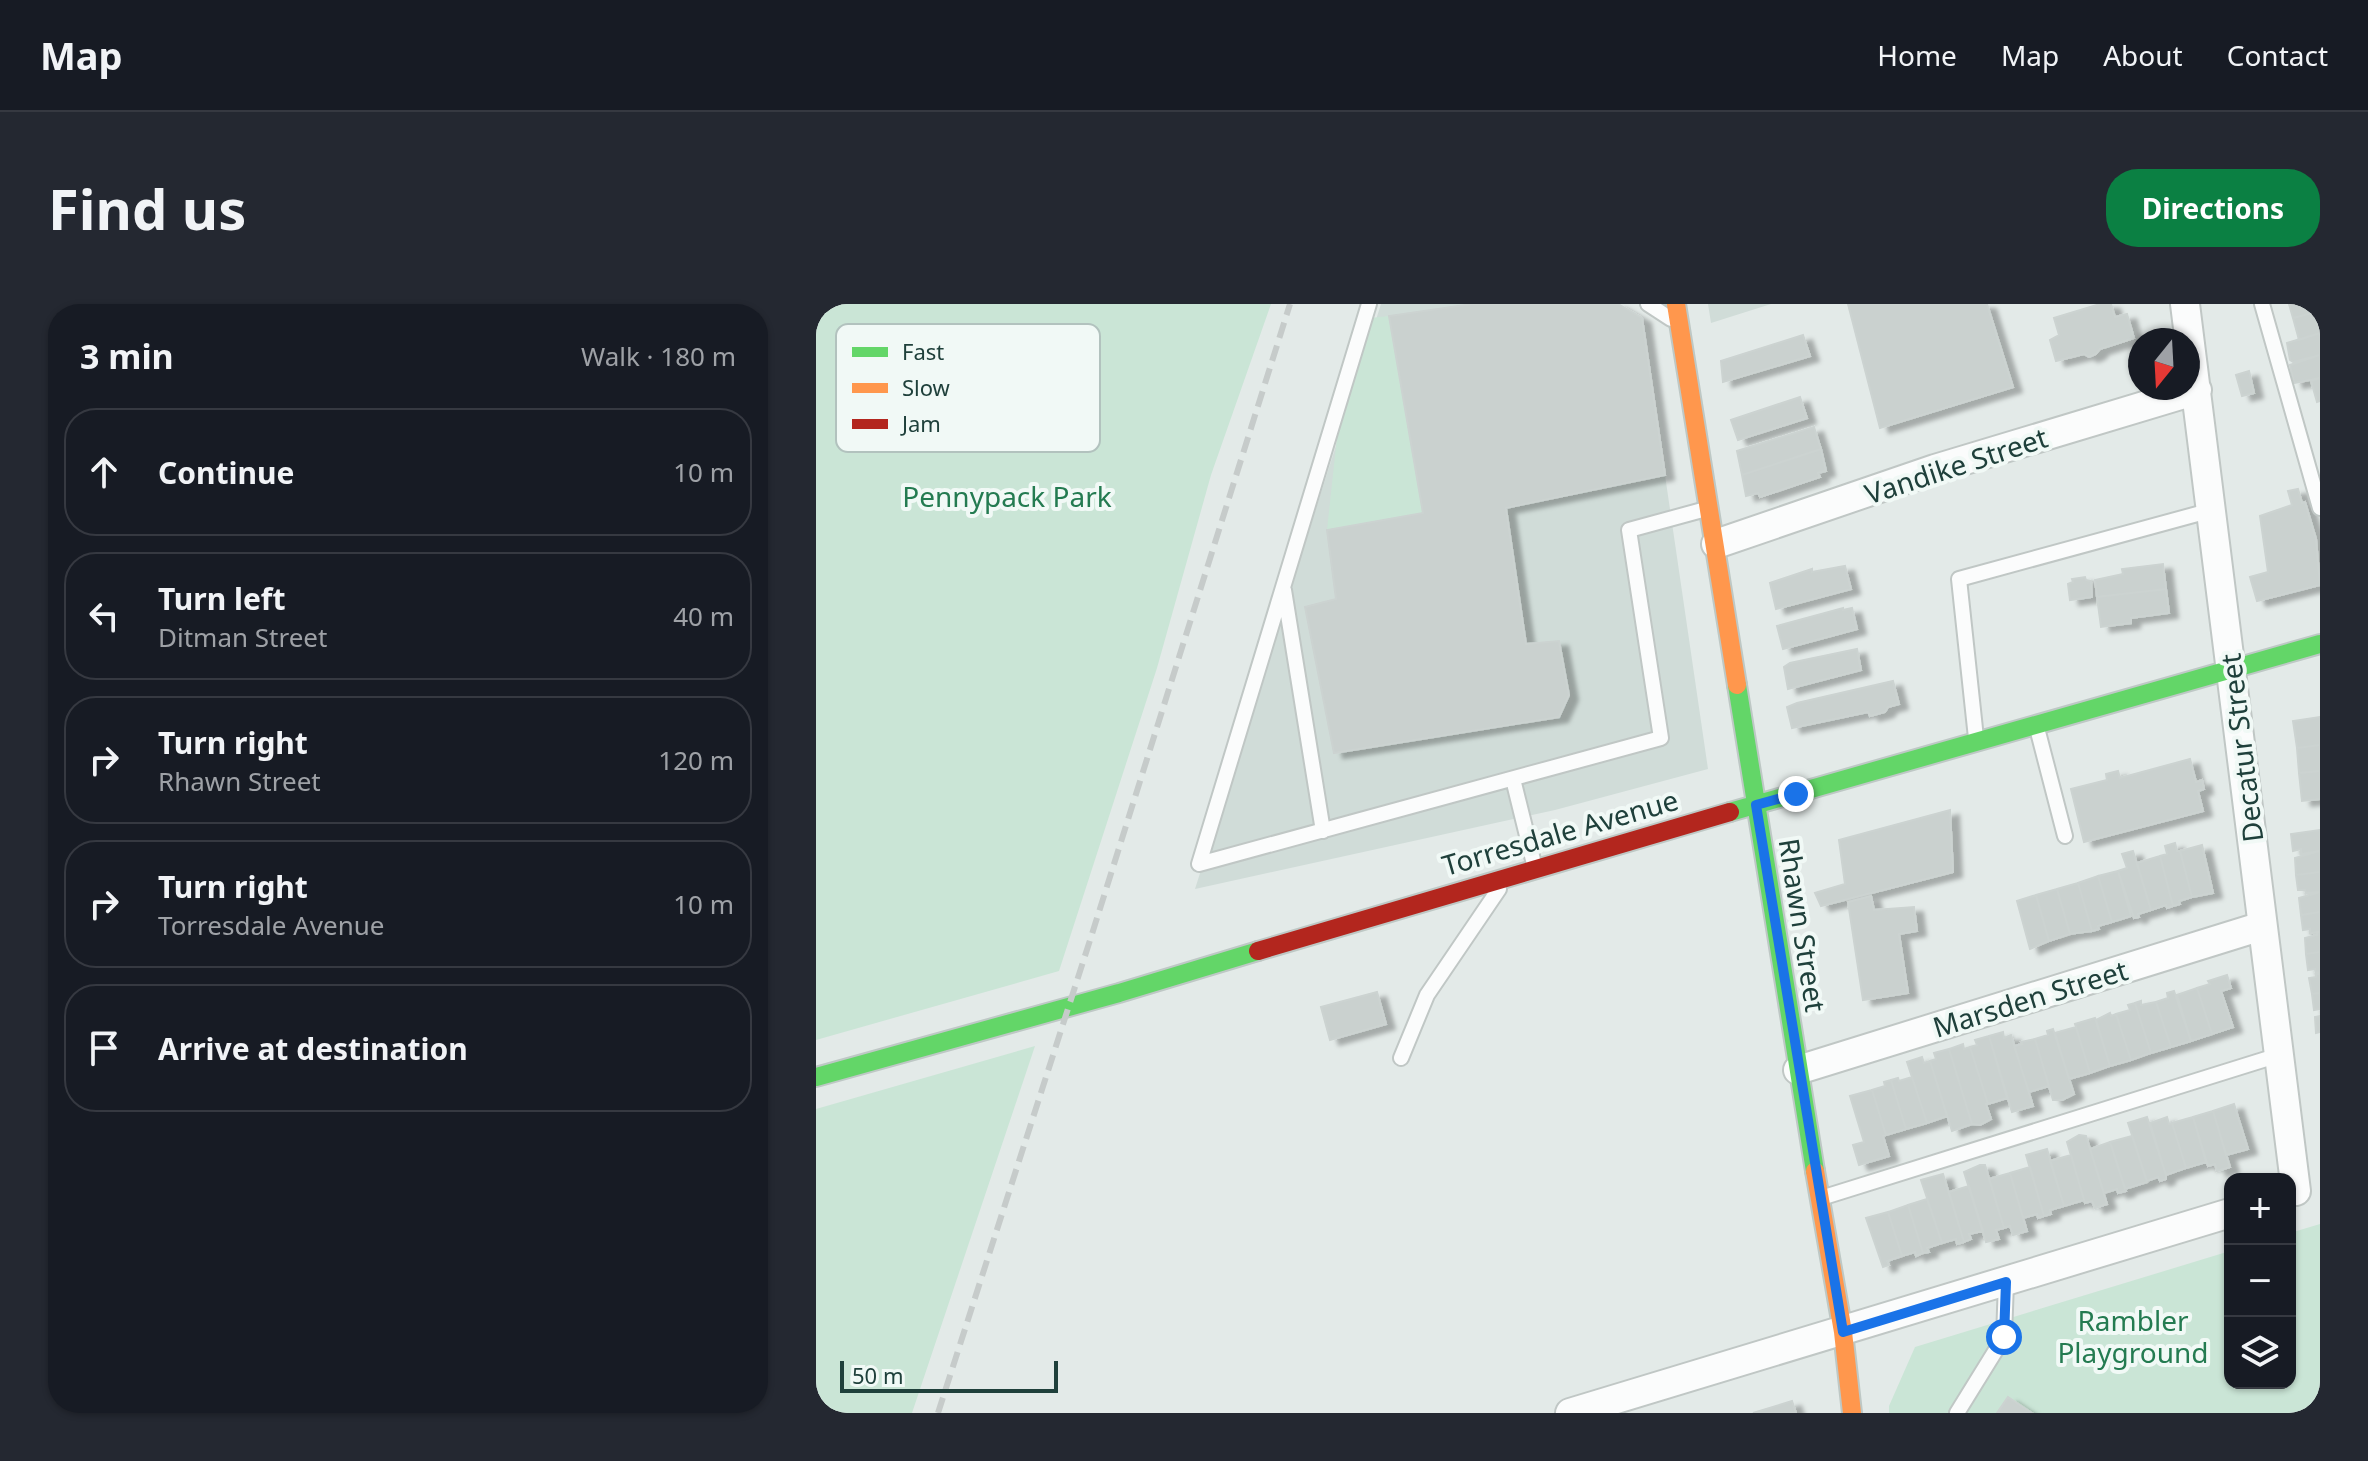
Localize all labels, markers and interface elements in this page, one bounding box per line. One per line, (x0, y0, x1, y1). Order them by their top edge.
text: Map (40, 29, 123, 81)
text: Home (1877, 36, 1957, 74)
text: Map (2001, 36, 2059, 74)
text: About (2103, 36, 2183, 74)
text: Contact (2227, 36, 2328, 74)
button: Directions (2106, 169, 2320, 247)
text: Find us (48, 170, 246, 246)
legend (836, 324, 1100, 452)
north arrow (2128, 328, 2200, 400)
text: 3 min (80, 333, 174, 379)
text: Fast (902, 336, 944, 366)
text: Walk · 180 m (581, 338, 736, 374)
text: Slow (902, 372, 951, 402)
text: Jam (900, 408, 941, 438)
street label: Vandike Street (1860, 418, 2052, 512)
icon: ahead (82, 450, 126, 494)
text: Continue (158, 452, 294, 493)
text: 10 m (673, 454, 734, 490)
park label: Pennypack Park (902, 477, 1112, 515)
text: Turn left (158, 578, 286, 619)
icon: left (82, 594, 126, 638)
text: 40 m (673, 598, 734, 634)
text: Ditman Street (158, 619, 327, 655)
street label: Decatur Street (2211, 651, 2271, 845)
text: Turn right (158, 722, 308, 763)
icon: right (82, 738, 126, 782)
text: 120 m (658, 742, 734, 778)
text: Rhawn Street (158, 763, 321, 799)
route end (1778, 776, 1814, 812)
street label: Torresdale Avenue (1438, 780, 1682, 884)
street label: Rhawn Street (1771, 836, 1835, 1014)
text: Turn right (158, 866, 308, 907)
icon: right (82, 882, 126, 926)
text: 10 m (673, 886, 734, 922)
text: Torresdale Avenue (158, 907, 384, 943)
street label: Marsden Street (1928, 950, 2132, 1046)
icon: arrive (82, 1026, 126, 1070)
text: Arrive at destination (158, 1028, 468, 1069)
map controls (2224, 1173, 2296, 1389)
button: + (2224, 1173, 2296, 1245)
button: − (2224, 1245, 2296, 1317)
park label: Rambler Playground (2057, 1301, 2209, 1371)
button: layers (2224, 1317, 2296, 1389)
route start (1986, 1319, 2022, 1355)
scale bar (840, 1357, 1058, 1393)
text: 50 m (852, 1360, 903, 1390)

